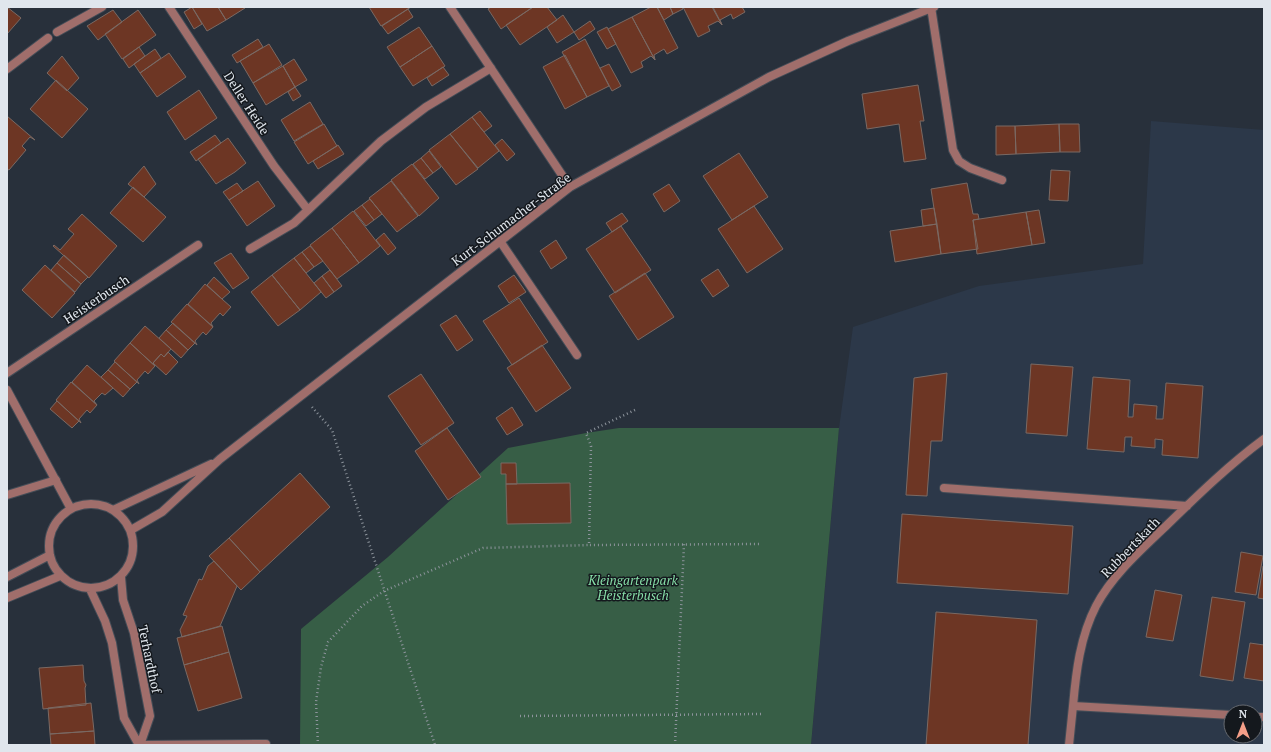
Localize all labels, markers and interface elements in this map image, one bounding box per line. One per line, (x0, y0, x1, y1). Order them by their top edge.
street label: Deller Heide (220, 68, 274, 138)
street label: Kurt-Schumacher-Straße (448, 168, 574, 270)
street label: Heisterbusch (60, 270, 133, 328)
street label: Rubbertskath (1097, 513, 1164, 581)
park label: Kleingartenpark Heisterbusch (587, 571, 679, 604)
street label: Terhardthof (134, 623, 166, 696)
north arrow (1223, 704, 1263, 744)
text: N (1239, 707, 1248, 721)

